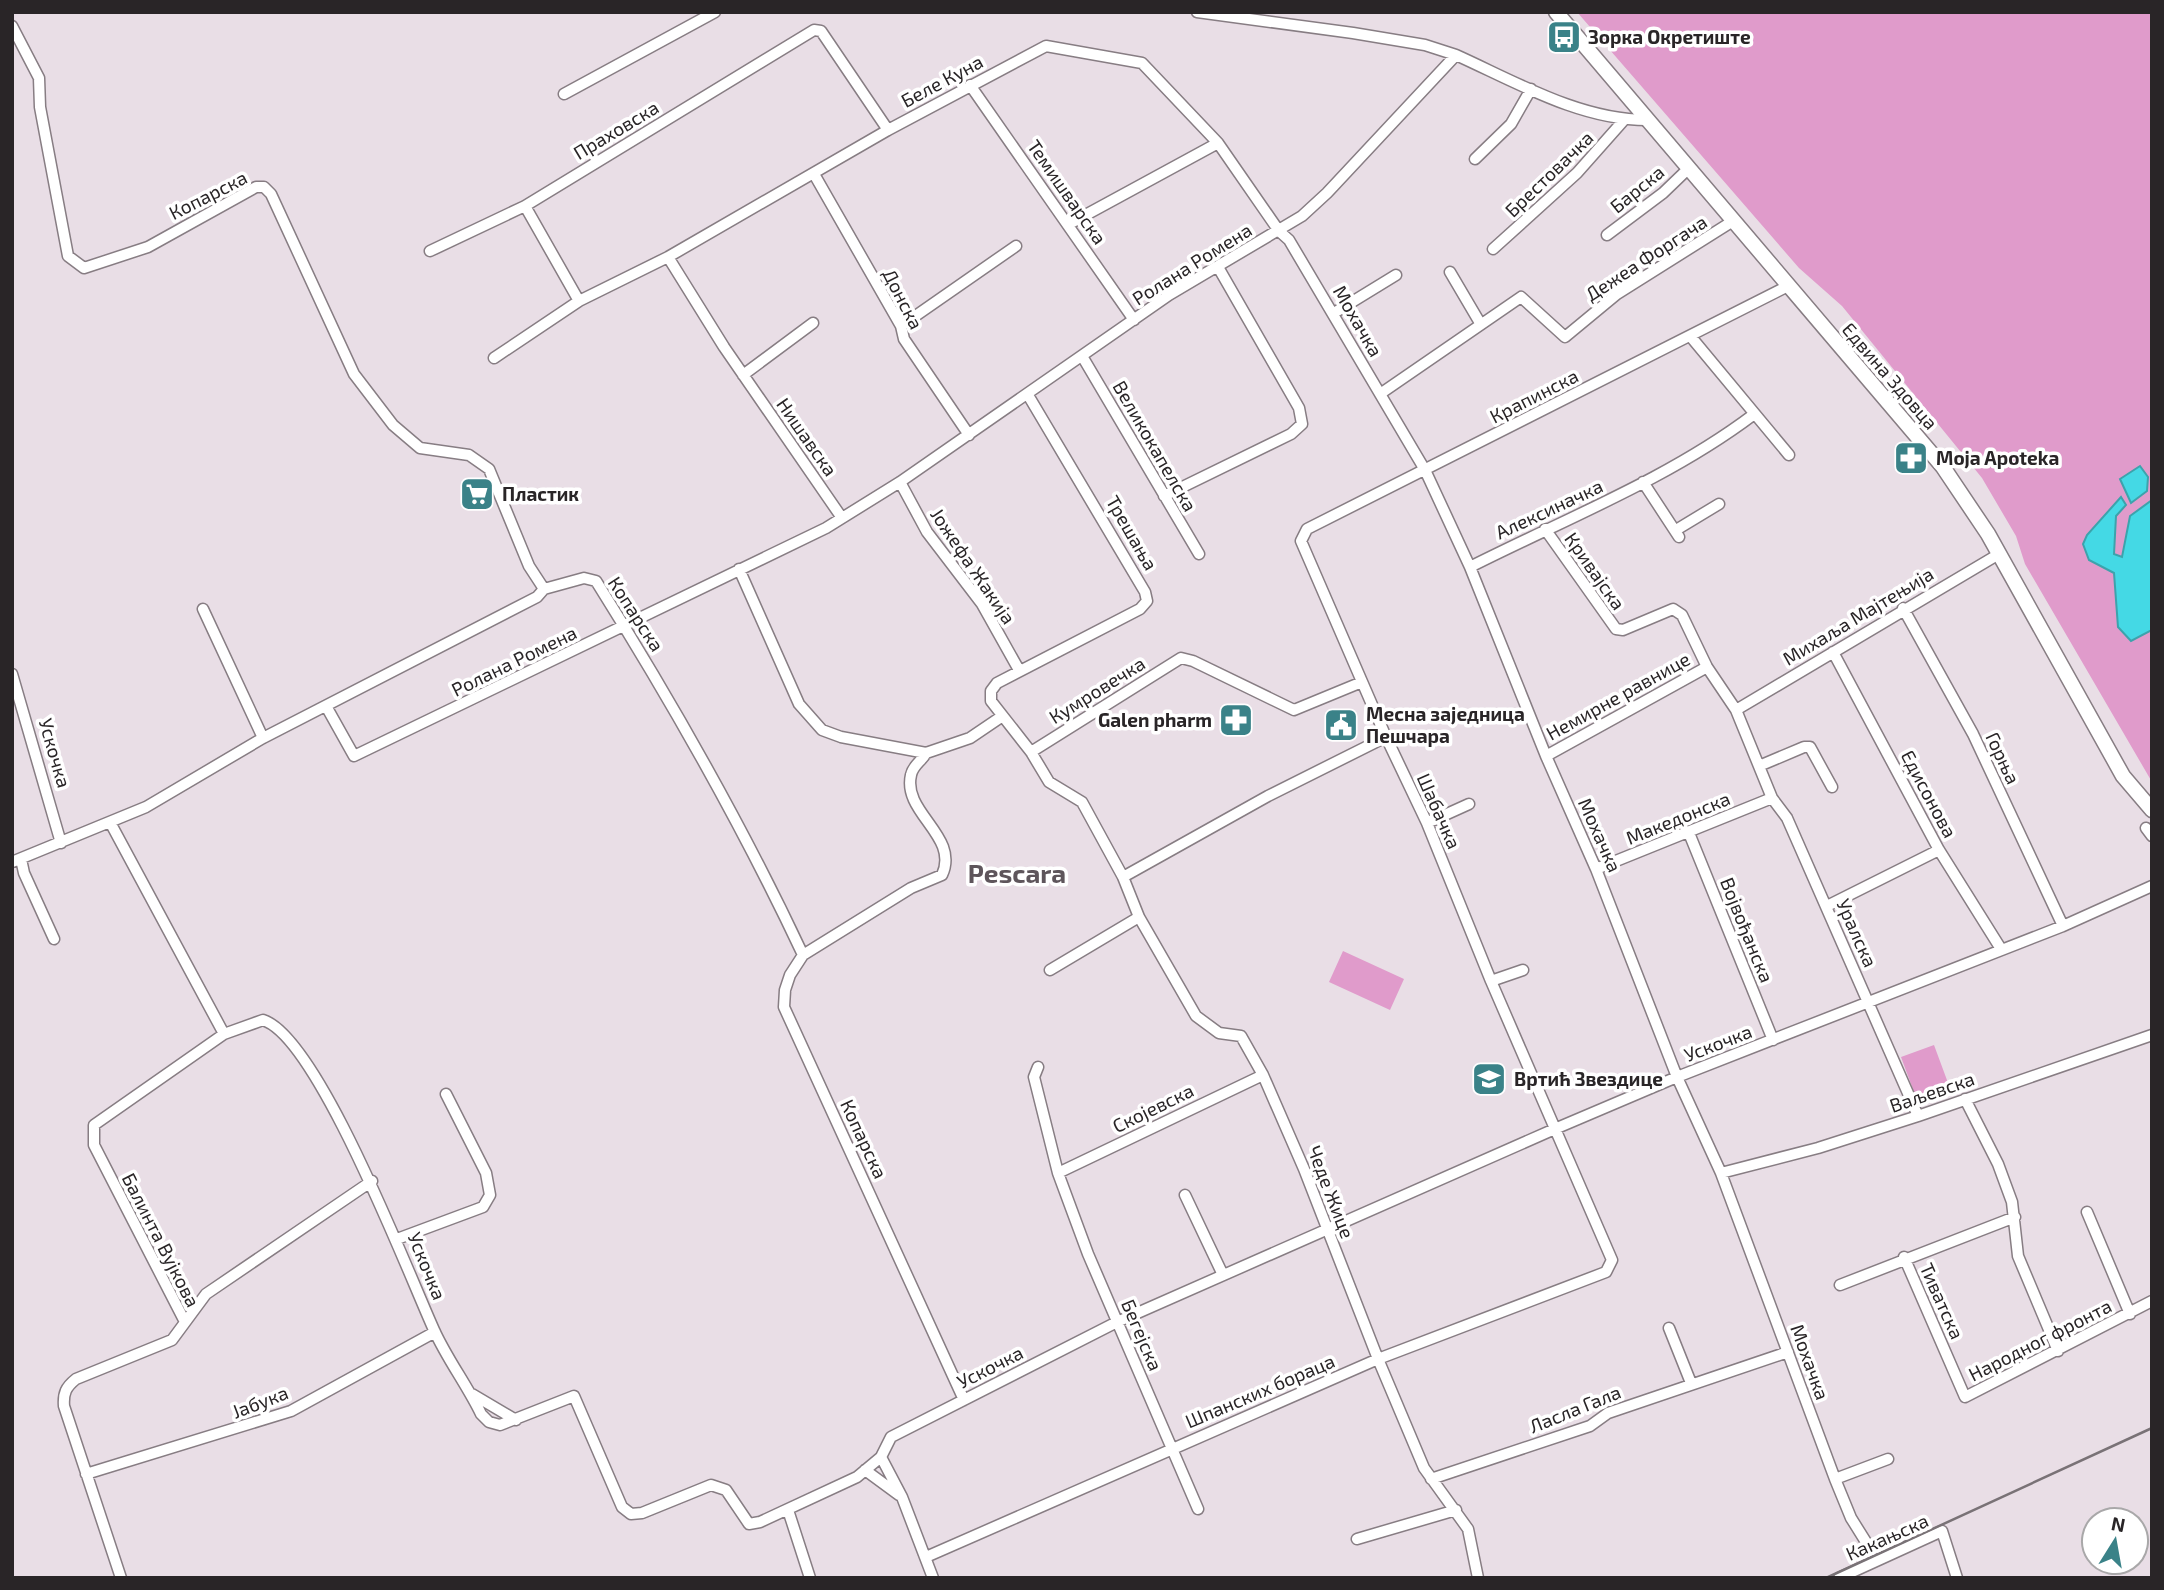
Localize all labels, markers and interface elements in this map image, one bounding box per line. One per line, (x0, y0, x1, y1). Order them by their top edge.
bus stop icon: Зорка Окретиште (1545, 18, 1583, 56)
place label: Зорка Окретиште (1588, 25, 1751, 48)
street label: Беле Куна (897, 49, 987, 113)
street label: Праховска (569, 95, 663, 164)
street label: Брестовачка (1500, 126, 1598, 221)
street label: Темишварска (1023, 135, 1112, 248)
street label: Барска (1605, 160, 1668, 217)
street label: Копарска (165, 165, 251, 224)
street label: Дежеа Форгача (1581, 210, 1711, 305)
street label: Ролана Ромена (1128, 218, 1256, 310)
street label: Донска (878, 265, 928, 333)
street label: Мохачка (1329, 281, 1388, 361)
street label: Едвина Здовца (1838, 318, 1943, 434)
street label: Крапинска (1486, 363, 1582, 428)
street label: Великокапелска (1109, 376, 1202, 515)
street label: Нишавска (772, 393, 843, 480)
pharmacy icon: Moja Apoteka (1892, 439, 1930, 477)
place label: Moja Apoteka (1936, 446, 2059, 469)
street label: Алексиначка (1491, 474, 1606, 543)
supermarket icon: Пластик (458, 475, 496, 513)
place label: Пластик (502, 482, 579, 505)
street label: Трешања (1102, 491, 1163, 574)
street label: Јожефа Жакија (926, 503, 1021, 628)
street label: Кривајска (1560, 527, 1630, 614)
street label: Михаља Мајтењија (1778, 562, 1937, 670)
street label: Копарска (604, 572, 669, 655)
street label: Ролана Ромена (447, 620, 580, 701)
street label: Немирне равнице (1542, 647, 1694, 745)
street label: Кумровечка (1044, 651, 1150, 729)
pharmacy icon: Galen pharm (1217, 701, 1255, 739)
place label: Месна заједница Пешчара (1366, 702, 1525, 747)
public building icon: Месна заједница Пешчара (1322, 706, 1360, 744)
place label: Galen pharm (1098, 708, 1212, 731)
street label: Ускочка (35, 716, 76, 790)
street label: Горња (1981, 728, 2025, 787)
street label: Едисонова (1897, 746, 1962, 842)
street label: Шабачка (1413, 769, 1466, 852)
street label: Македонска (1622, 786, 1733, 849)
street label: Мохачка (1574, 794, 1627, 875)
district label: Pescara (968, 857, 1066, 888)
street label: Војвођанска (1715, 874, 1779, 986)
street label: Уралска (1832, 895, 1883, 971)
street label: Ускочка (1681, 1019, 1755, 1066)
school or university icon: Вртић Звездице (1470, 1060, 1508, 1098)
street label: Ваљевска (1886, 1066, 1977, 1117)
place label: Вртић Звездице (1514, 1067, 1663, 1090)
street label: Скојевска (1108, 1078, 1197, 1137)
street label: Копарска (836, 1096, 893, 1182)
street label: Чеде Жице (1303, 1142, 1360, 1241)
street label: Балинта Вујкова (117, 1169, 205, 1311)
street label: Ускочка (404, 1229, 451, 1303)
street label: Тиватска (1916, 1259, 1969, 1342)
street label: Народног фронта (1964, 1294, 2115, 1386)
street label: Бегејска (1117, 1296, 1168, 1374)
street label: Мохачка (1786, 1321, 1835, 1403)
street label: Ускочка (953, 1340, 1027, 1393)
street label: Шпанских бораца (1182, 1349, 1338, 1432)
street label: Јабука (228, 1380, 292, 1424)
street label: Ласла Гала (1526, 1380, 1624, 1437)
north arrow (2080, 1506, 2150, 1576)
street label: Какањска (1842, 1508, 1932, 1565)
text: N (2109, 1511, 2127, 1536)

